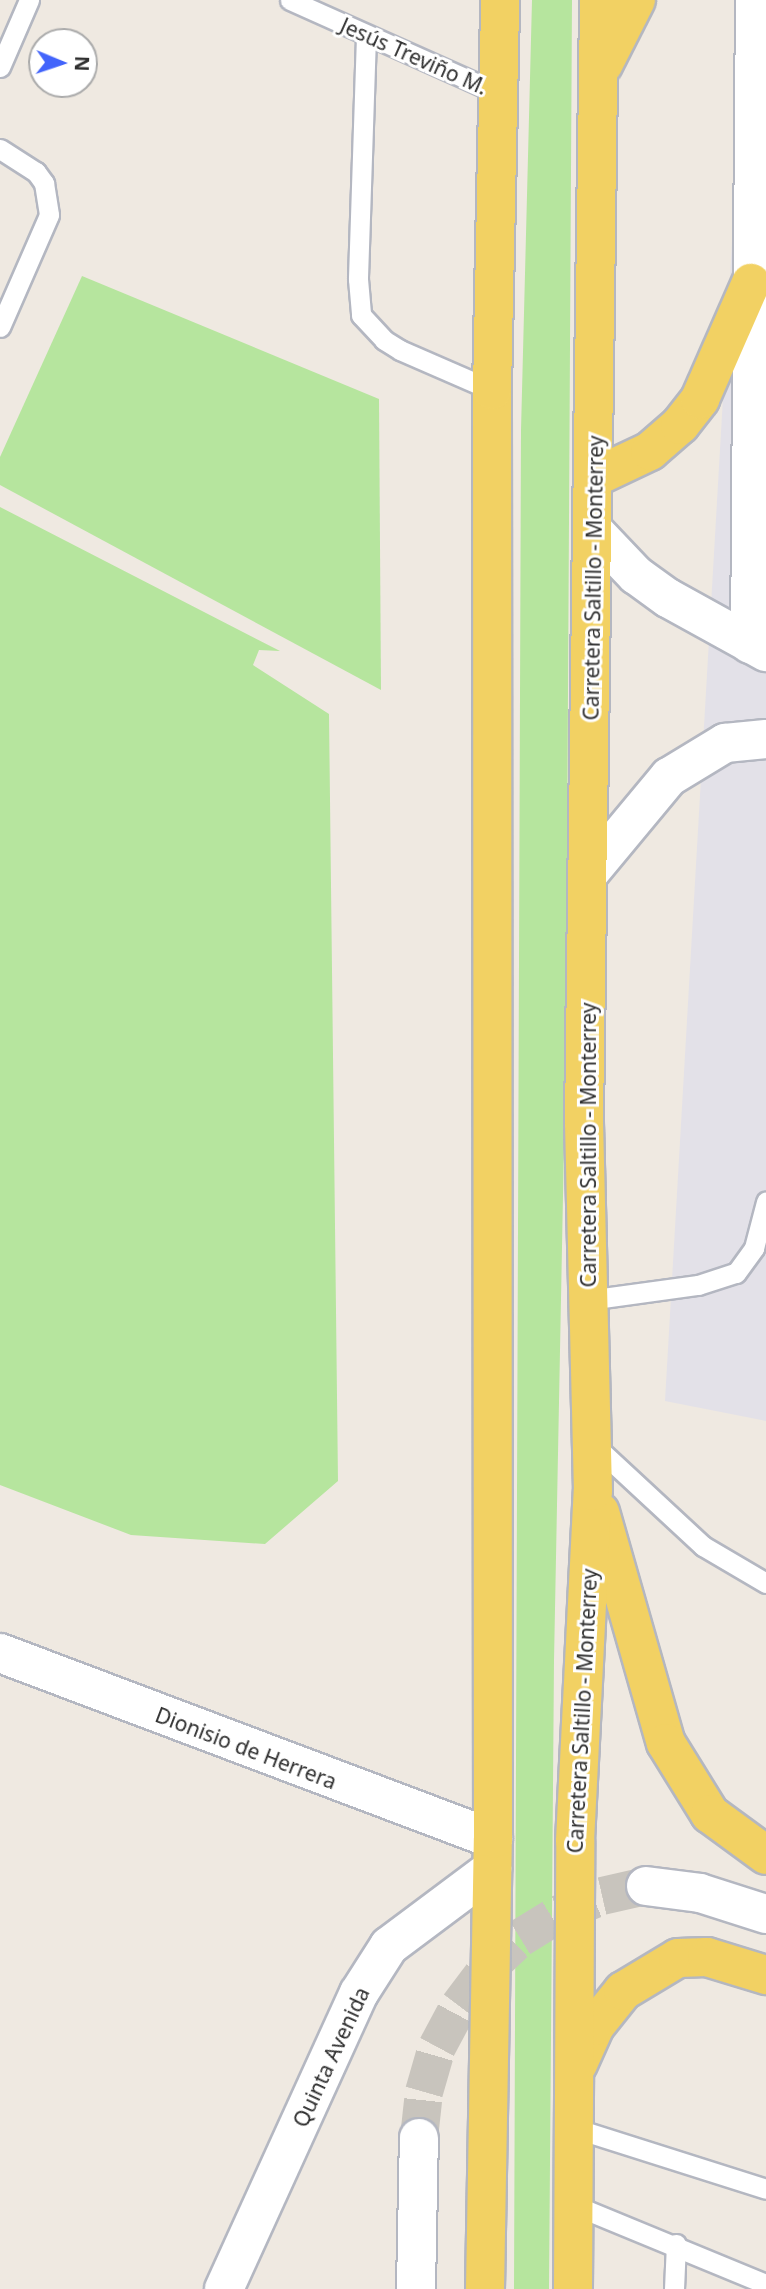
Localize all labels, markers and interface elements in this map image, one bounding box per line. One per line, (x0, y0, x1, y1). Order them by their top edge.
street label: Jesús Treviño M. (337, 12, 491, 100)
north arrow (28, 28, 98, 98)
text: N (69, 55, 95, 72)
street label: Carretera Saltillo - Monterrey (578, 435, 608, 721)
street label: Carretera Saltillo - Monterrey (575, 1003, 601, 1287)
street label: Carretera Saltillo - Monterrey (562, 1568, 602, 1854)
street label: Dionisio de Herrera (152, 1702, 340, 1794)
street label: Quinta Avenida (288, 1983, 374, 2131)

